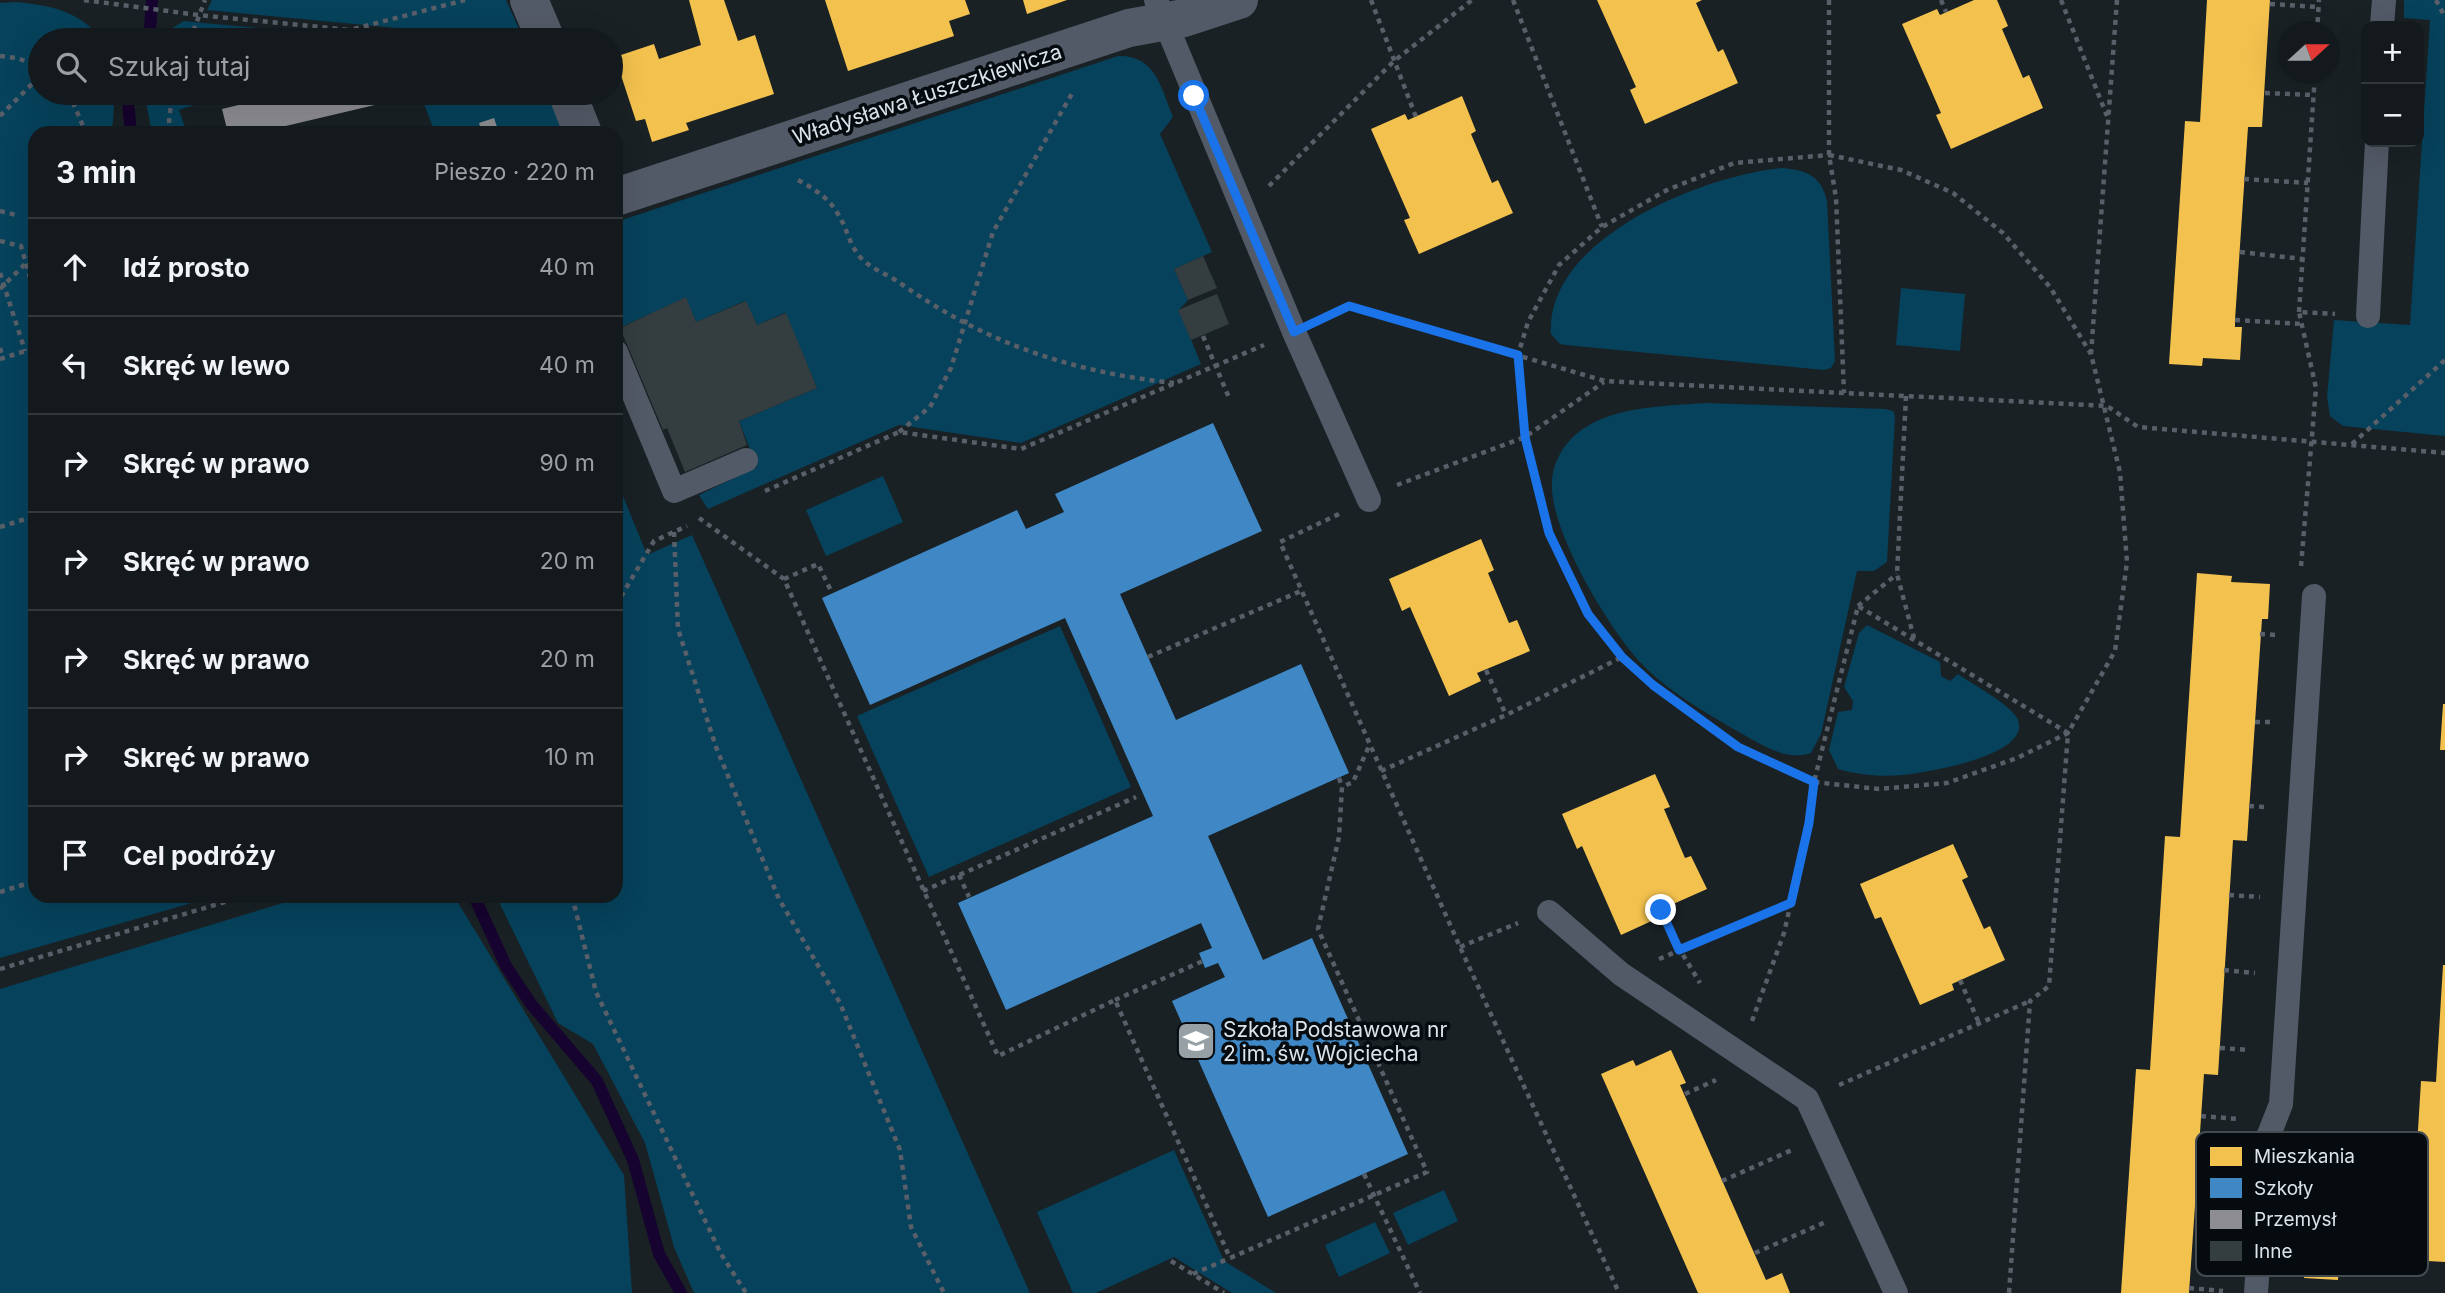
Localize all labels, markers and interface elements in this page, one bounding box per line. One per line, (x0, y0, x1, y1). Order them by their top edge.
north arrow (2277, 21, 2340, 84)
map controls (2361, 21, 2424, 147)
button: + (2361, 21, 2424, 84)
search box (28, 28, 623, 105)
street label: Władysława Łuszczkiewicza (789, 39, 1065, 149)
icon: search (52, 48, 90, 86)
text: Szukaj tutaj (108, 51, 250, 82)
route start (1178, 80, 1209, 111)
button: − (2361, 84, 2424, 147)
text: 3 min (56, 154, 137, 190)
text: Pieszo · 220 m (434, 158, 595, 186)
icon: ahead (56, 248, 94, 286)
text: Idź prosto (123, 252, 250, 283)
text: 40 m (539, 253, 595, 281)
icon: left (56, 346, 94, 384)
text: Skręć w lewo (123, 350, 290, 381)
text: 40 m (539, 351, 595, 379)
icon: right (56, 444, 94, 482)
text: Skręć w prawo (123, 448, 310, 479)
text: 90 m (540, 449, 595, 477)
icon: right (56, 542, 94, 580)
text: Skręć w prawo (123, 546, 310, 577)
text: 20 m (540, 547, 595, 575)
icon: right (56, 640, 94, 678)
text: Skręć w prawo (123, 644, 310, 675)
text: 20 m (540, 645, 595, 673)
icon: right (56, 738, 94, 776)
text: Skręć w prawo (123, 742, 310, 773)
text: 10 m (545, 743, 595, 771)
icon: arrive (56, 836, 94, 874)
text: Cel podróży (123, 840, 276, 871)
route end (1645, 894, 1676, 925)
place label: Szkoła Podstawowa nr 2 im. św. Wojciecha (1223, 1017, 1447, 1066)
school or university icon: Szkoła Podstawowa nr 2 im. św. Wojciecha (1175, 1020, 1217, 1062)
legend (2196, 1132, 2428, 1276)
text: Mieszkania (2254, 1145, 2355, 1168)
text: Szkoły (2254, 1177, 2314, 1200)
text: Przemysł (2254, 1208, 2337, 1231)
text: Inne (2254, 1240, 2293, 1263)

